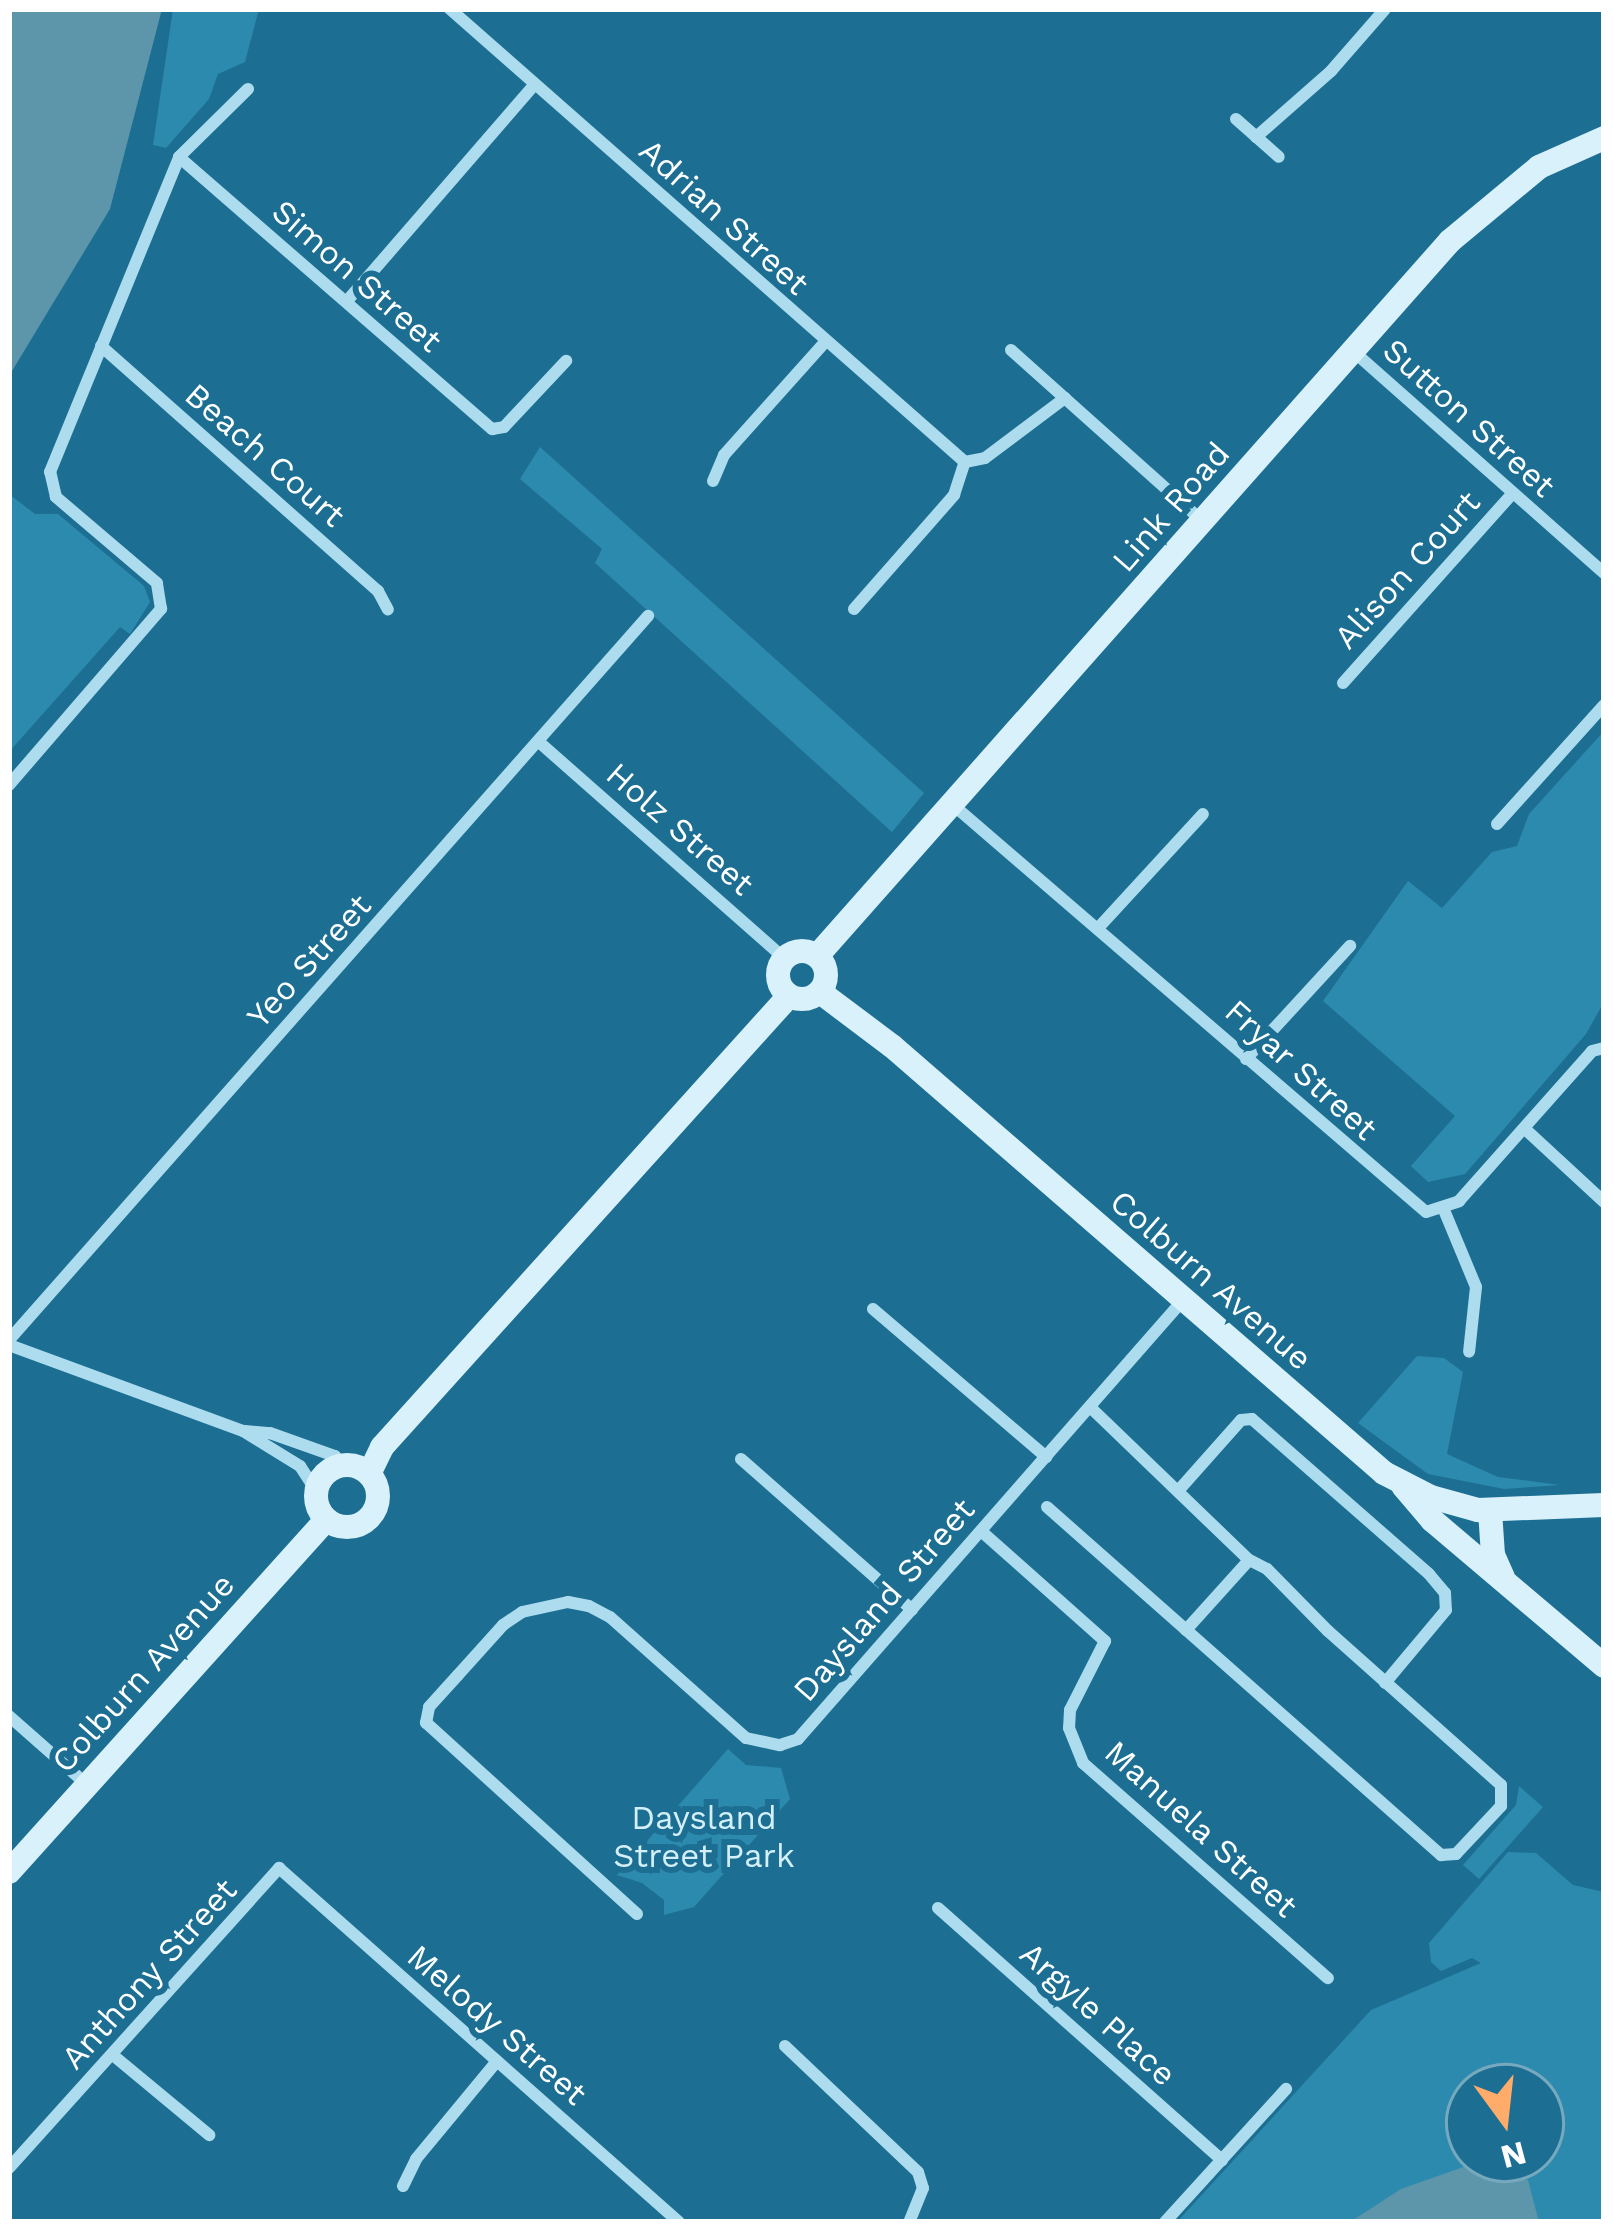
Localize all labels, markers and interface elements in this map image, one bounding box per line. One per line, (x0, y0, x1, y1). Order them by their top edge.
street label: Adrian Street (631, 131, 817, 303)
street label: Simon Street (264, 192, 450, 360)
street label: Sutton Street (1375, 330, 1563, 506)
street label: Beach Court (177, 375, 353, 535)
street label: Link Road (1104, 434, 1238, 580)
street label: Alison Court (1326, 483, 1488, 657)
street label: Holz Street (598, 754, 762, 904)
street label: Yeo Street (239, 886, 379, 1036)
street label: Fryar Street (1217, 991, 1385, 1149)
street label: Colburn Avenue (1102, 1181, 1320, 1379)
street label: Daysland Street (785, 1490, 983, 1710)
street label: Colburn Avenue (43, 1565, 243, 1781)
street label: Manuela Street (1096, 1732, 1306, 1926)
park label: Daysland Street Park (613, 1798, 795, 1876)
street label: Anthony Street (53, 1870, 245, 2078)
street label: Argyle Place (1012, 1934, 1184, 2094)
street label: Melody Street (399, 1936, 595, 2114)
north arrow (1445, 2063, 1565, 2183)
text: N (1497, 2133, 1531, 2177)

